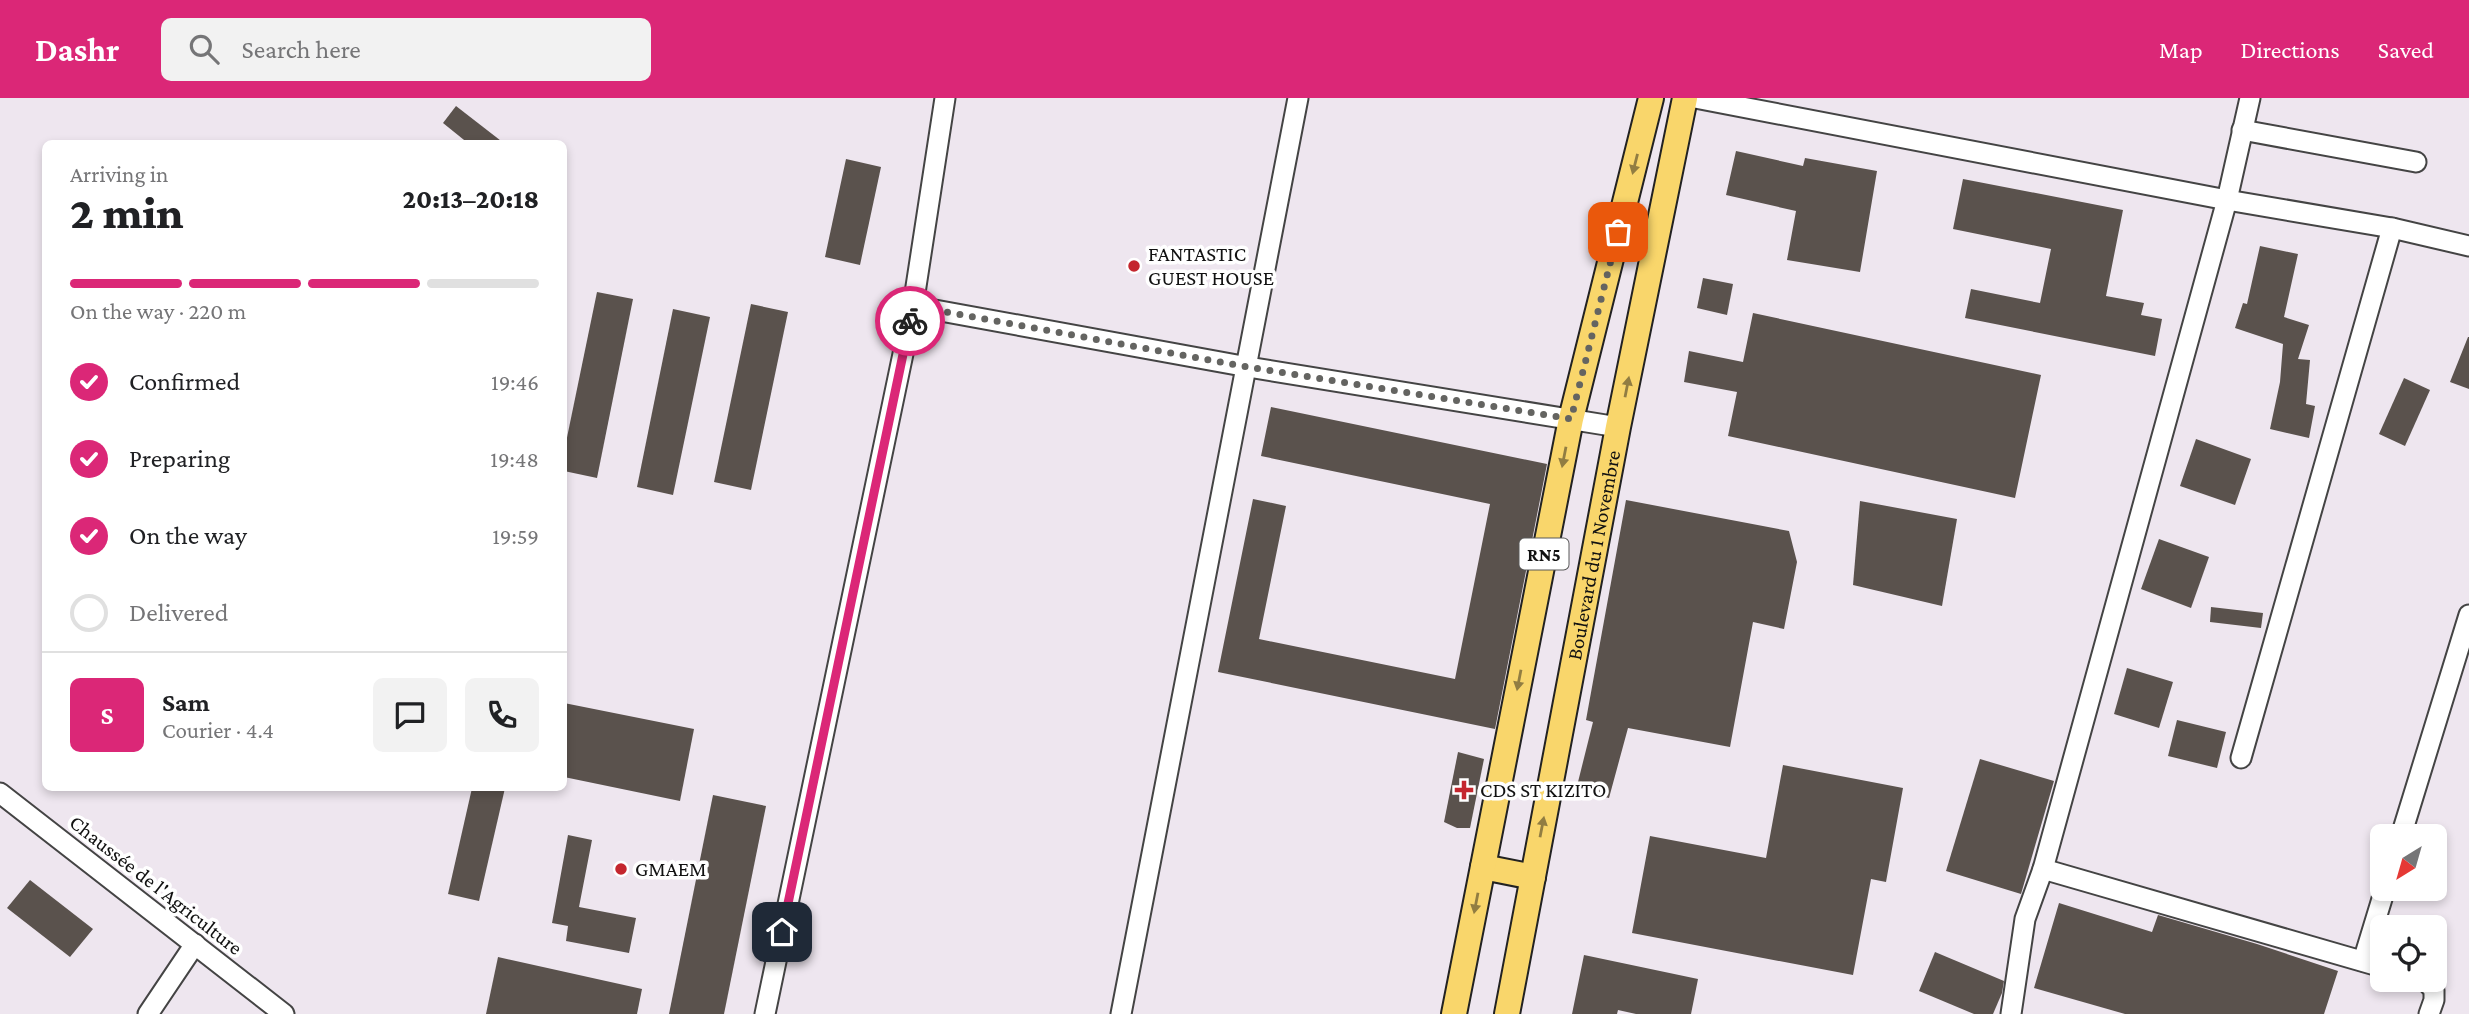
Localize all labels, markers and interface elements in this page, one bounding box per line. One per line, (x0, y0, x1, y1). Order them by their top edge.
search box (161, 18, 651, 81)
icon: search (185, 30, 223, 68)
text: Dashr (35, 31, 119, 68)
text: Search here (241, 35, 361, 64)
text: Map (2159, 36, 2203, 63)
text: Directions (2241, 36, 2340, 63)
text: Saved (2378, 36, 2434, 63)
one-way arrow (1629, 153, 1640, 175)
text: Arriving in (70, 161, 168, 187)
text: 20:13–20:18 (402, 185, 539, 214)
text: 2 min (70, 187, 184, 238)
pin (1588, 202, 1648, 262)
icon: bag (1599, 213, 1637, 251)
place label: FANTASTIC GUEST HOUSE (1148, 242, 1274, 290)
marker: FANTASTIC GUEST HOUSE (1126, 258, 1142, 274)
courier (875, 286, 945, 356)
text: On the way · 220 m (70, 298, 246, 324)
icon: bike (891, 302, 929, 340)
icon: check (70, 363, 108, 401)
text: Confirmed (129, 367, 240, 396)
text: 19:46 (491, 369, 539, 395)
one-way arrow (1621, 376, 1632, 398)
icon: check (70, 440, 108, 478)
text: Preparing (129, 444, 230, 473)
text: 19:48 (490, 446, 539, 472)
one-way arrow (1558, 446, 1569, 468)
street label: Boulevard du 1 Novembre (1562, 448, 1625, 662)
icon: check (70, 517, 108, 555)
text: On the way (129, 521, 247, 550)
text: 19:59 (492, 523, 539, 549)
road number: RN5 (1520, 538, 1568, 569)
text: Delivered (129, 598, 228, 627)
one-way arrow (1514, 669, 1525, 691)
button: chat (373, 678, 447, 752)
button: phone (465, 678, 539, 752)
text: Sam (162, 688, 210, 717)
text: S (101, 701, 114, 730)
text: Courier · 4.4 (162, 717, 274, 743)
place label: CDS ST KIZITO (1480, 778, 1606, 802)
marker: CDS ST KIZITO (1454, 780, 1474, 800)
street label: Chaussée de l'Agriculture (65, 810, 247, 960)
one-way arrow (1537, 816, 1548, 838)
north arrow (2370, 824, 2446, 901)
map controls (2370, 824, 2447, 992)
place label: GMAEM (635, 857, 707, 881)
marker: GMAEM (613, 861, 629, 877)
one-way arrow (1470, 892, 1481, 914)
pin (752, 902, 812, 962)
icon: home (763, 913, 801, 951)
button: locate (2370, 915, 2447, 992)

